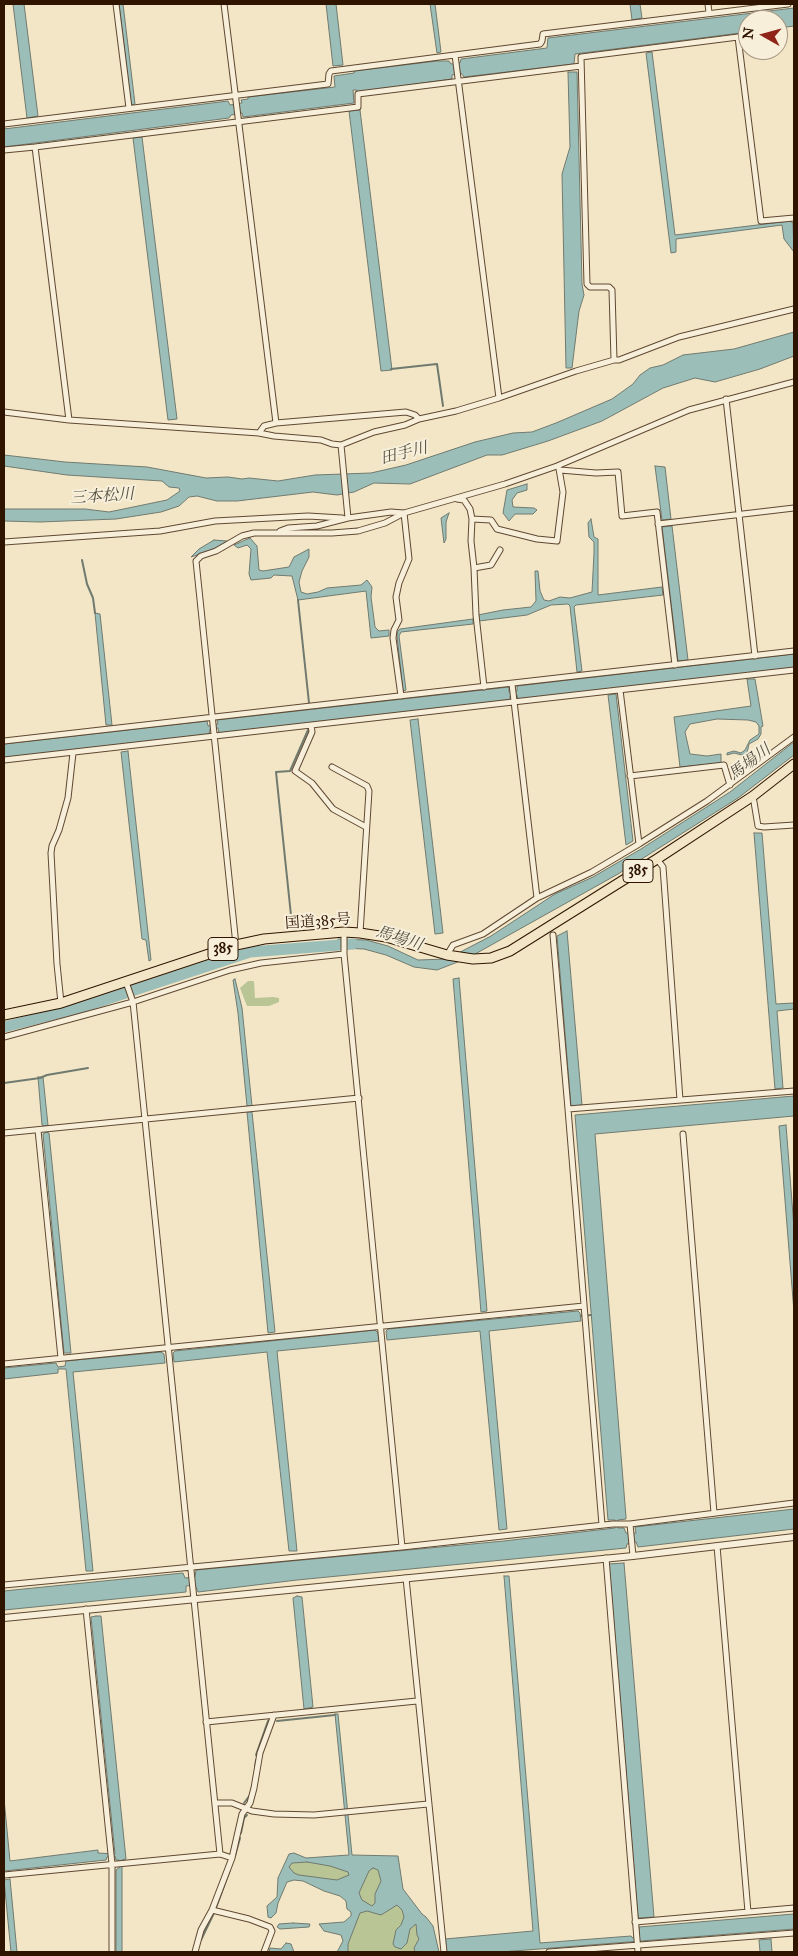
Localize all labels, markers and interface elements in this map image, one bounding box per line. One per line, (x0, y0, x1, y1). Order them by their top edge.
north arrow (738, 10, 788, 60)
text: N (739, 26, 758, 40)
water label: 田手川 (378, 439, 430, 469)
water label: 三本松川 (69, 485, 135, 509)
water label: 馬場川 (725, 741, 775, 785)
road number: 385 (623, 859, 653, 882)
street label: 国道385号 (284, 911, 352, 933)
water label: 馬場川 (373, 923, 425, 955)
road number: 385 (208, 938, 238, 961)

